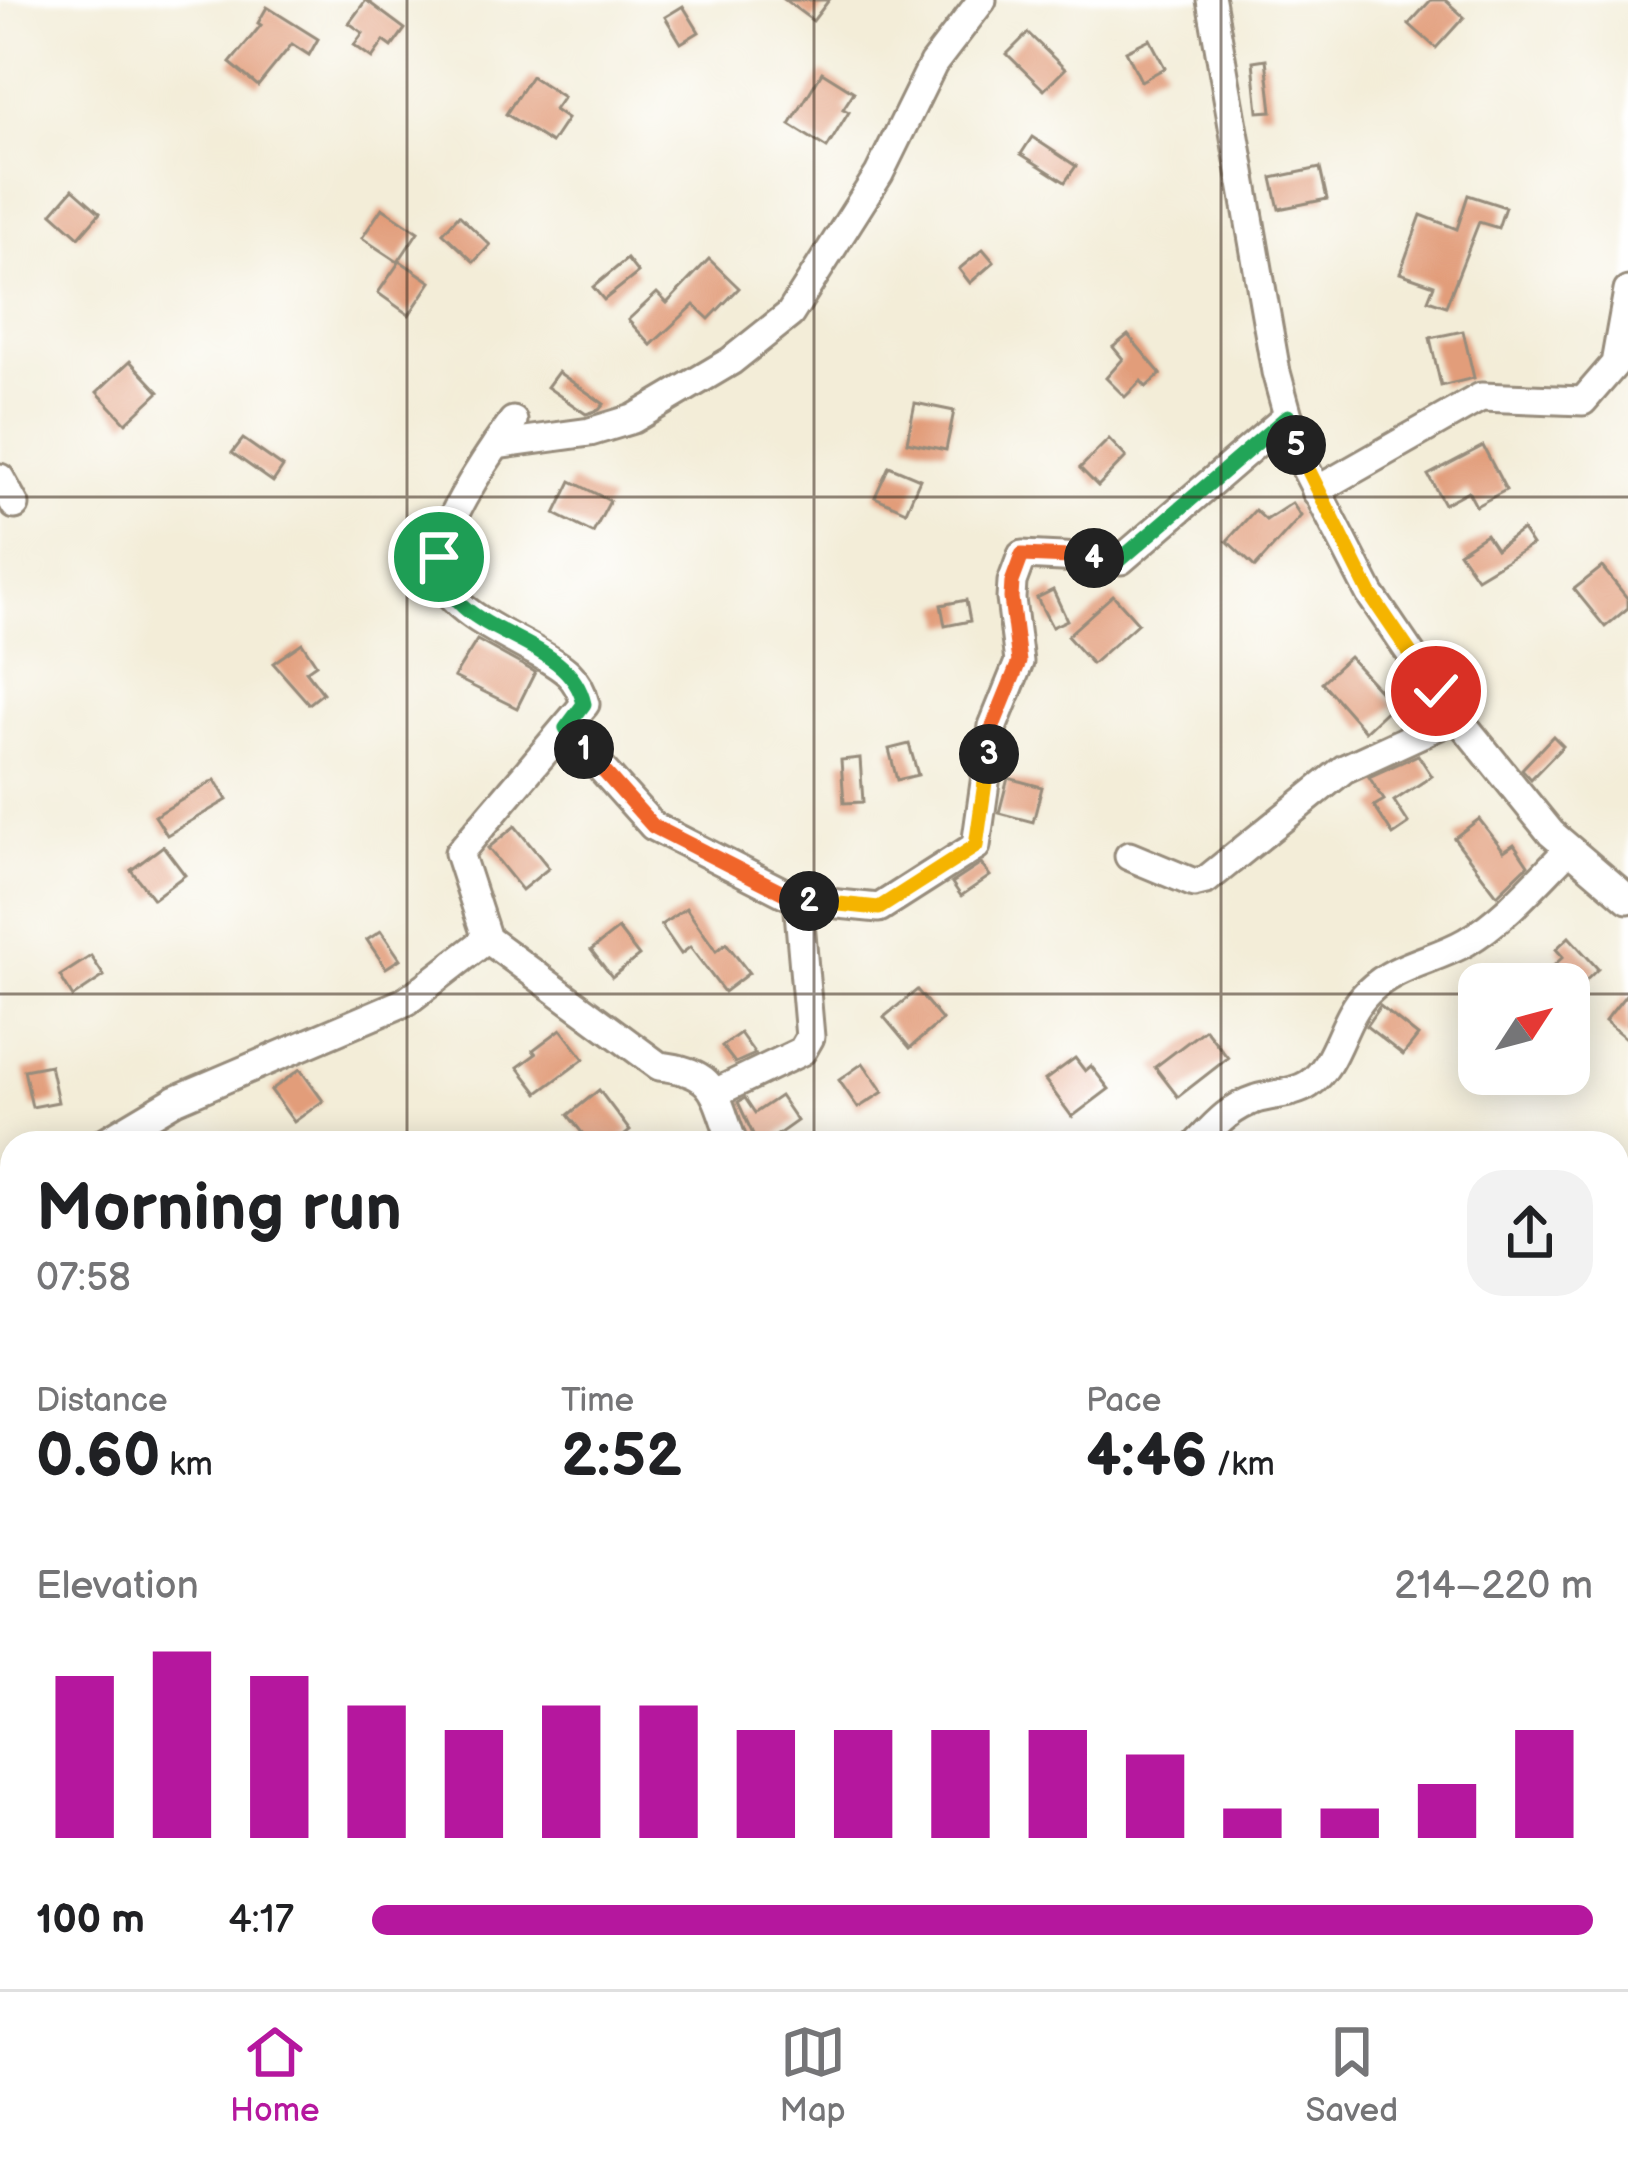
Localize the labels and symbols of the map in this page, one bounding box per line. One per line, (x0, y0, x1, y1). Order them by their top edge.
pin: 5 (1266, 415, 1326, 475)
pin (388, 506, 490, 608)
pin: 4 (1064, 528, 1124, 588)
pin (1385, 640, 1487, 742)
pin: 1 (554, 719, 614, 779)
pin: 3 (959, 724, 1019, 784)
pin: 2 (779, 871, 839, 931)
north arrow (1458, 963, 1590, 1095)

